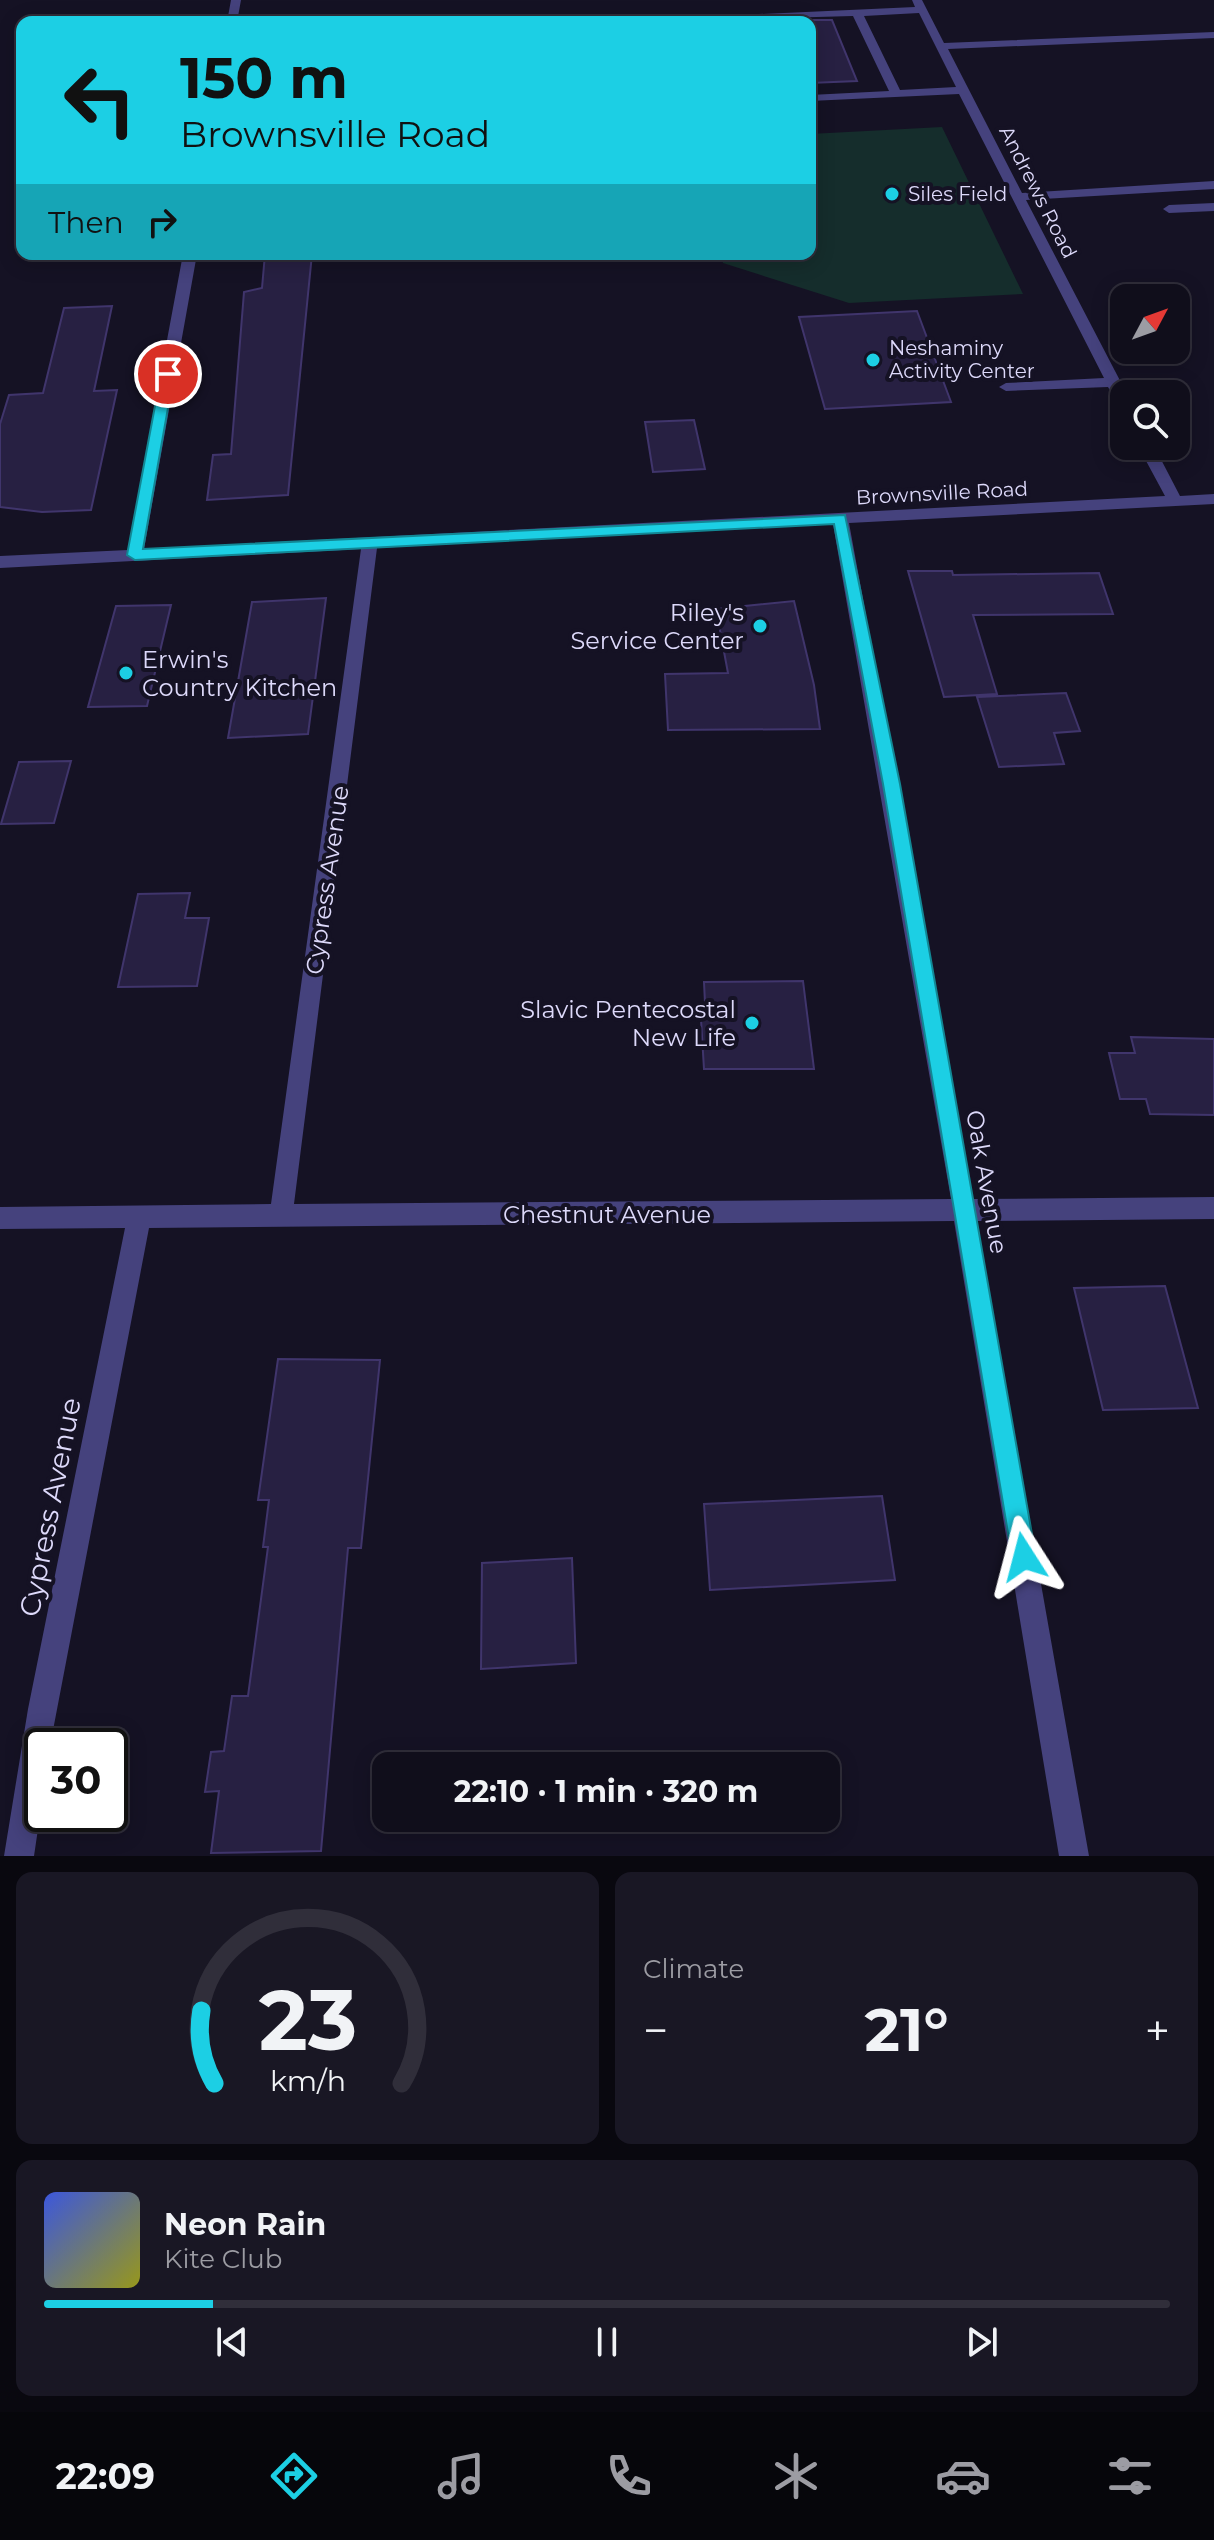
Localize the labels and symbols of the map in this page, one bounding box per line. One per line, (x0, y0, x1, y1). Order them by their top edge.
street label: Andrews Road (994, 122, 1082, 262)
place label: Siles Field (908, 182, 1007, 206)
marker: Siles Field (883, 185, 901, 203)
north arrow (1110, 284, 1190, 364)
place label: Neshaminy Activity Center (889, 336, 1035, 383)
pin (134, 340, 202, 408)
marker: Neshaminy Activity Center (864, 351, 882, 369)
street label: Brownsville Road (855, 477, 1029, 509)
place label: Riley's Service Center (571, 598, 744, 655)
marker: Riley's Service Center (751, 617, 769, 635)
place label: Erwin's Country Kitchen (142, 645, 337, 702)
marker: Erwin's Country Kitchen (117, 664, 135, 682)
street label: Cypress Avenue (299, 784, 355, 976)
place label: Slavic Pentecostal New Life (520, 995, 736, 1052)
marker: Slavic Pentecostal New Life (743, 1014, 761, 1032)
street label: Oak Avenue (960, 1108, 1014, 1256)
street label: Chestnut Avenue (503, 1200, 711, 1229)
street label: Cypress Avenue (12, 1395, 88, 1619)
position arrow (982, 1515, 1066, 1599)
speed limit sign: 30 (24, 1728, 128, 1832)

